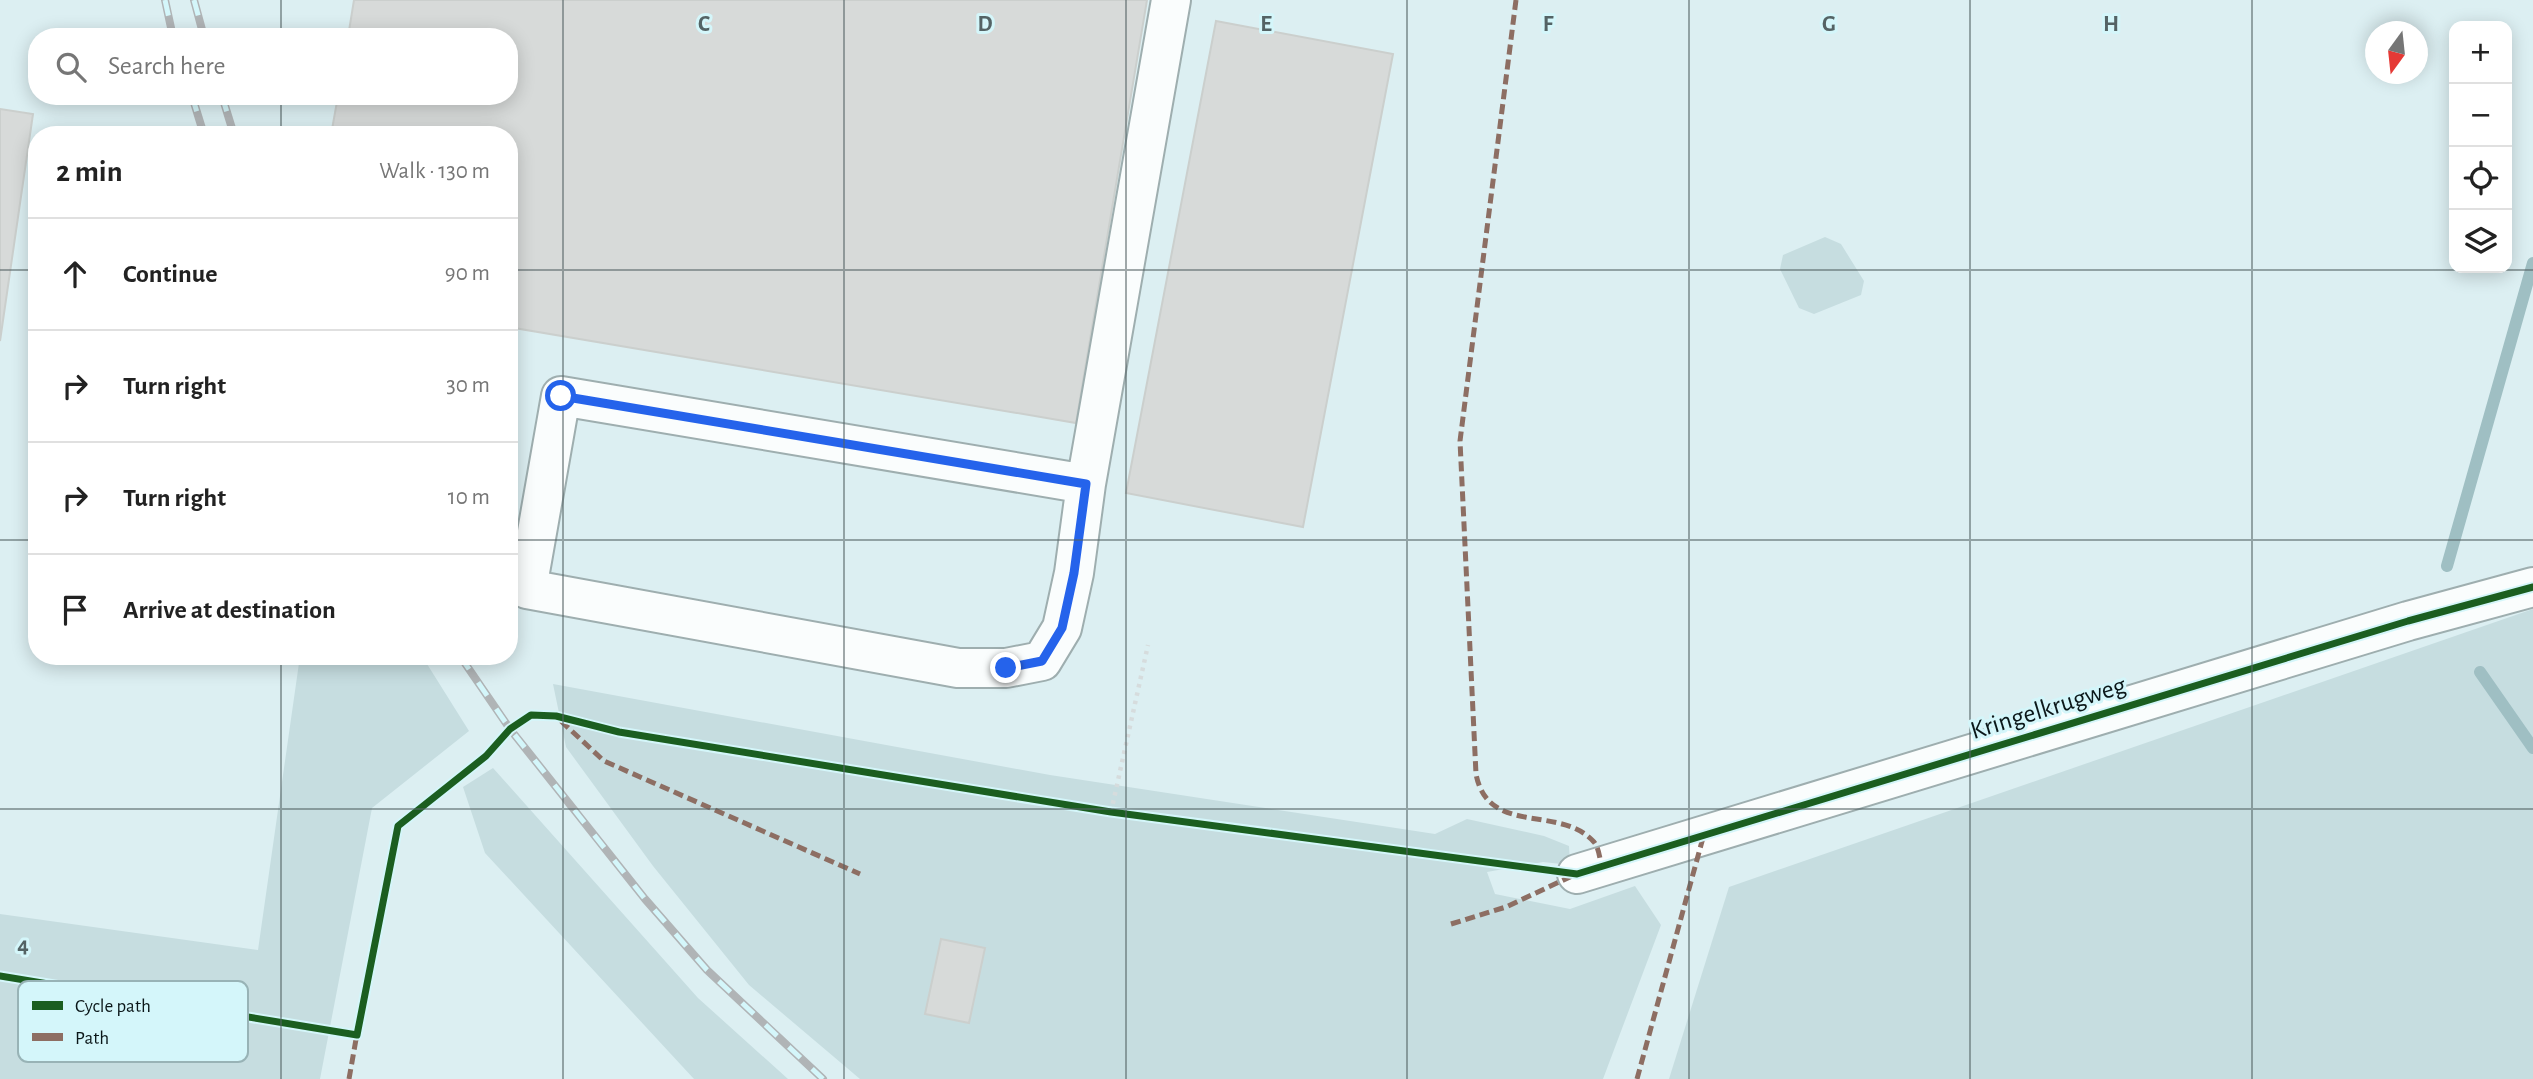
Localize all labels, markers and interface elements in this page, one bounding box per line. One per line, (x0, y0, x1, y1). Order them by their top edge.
text: C (698, 13, 710, 36)
text: D (977, 13, 993, 36)
text: E (1260, 13, 1272, 36)
text: F (1543, 13, 1554, 36)
text: G (1822, 13, 1836, 36)
text: H (2103, 13, 2119, 36)
north arrow (2365, 21, 2428, 84)
map controls (2449, 21, 2512, 273)
button: + (2449, 21, 2512, 84)
search box (28, 28, 518, 105)
icon: search (52, 48, 90, 86)
text: Search here (108, 53, 226, 79)
button: − (2449, 84, 2512, 147)
button: locate (2449, 147, 2512, 210)
text: 2 min (56, 157, 123, 187)
text: Walk · 130 m (379, 160, 490, 183)
button: layers (2449, 210, 2512, 273)
icon: ahead (56, 255, 94, 293)
text: Continue (123, 261, 218, 287)
text: 90 m (445, 262, 490, 285)
icon: right (56, 367, 94, 405)
text: Turn right (123, 373, 226, 399)
text: 30 m (446, 374, 490, 397)
route start (545, 380, 576, 411)
icon: right (56, 479, 94, 517)
text: Turn right (123, 485, 226, 511)
text: 10 m (448, 486, 490, 509)
icon: arrive (56, 591, 94, 629)
text: Arrive at destination (123, 597, 336, 623)
route end (990, 652, 1021, 683)
street label: Kringelkrugweg (1967, 672, 2129, 744)
text: 4 (17, 934, 29, 957)
legend (18, 981, 248, 1062)
text: Cycle path (75, 997, 151, 1016)
text: Path (75, 1029, 109, 1048)

